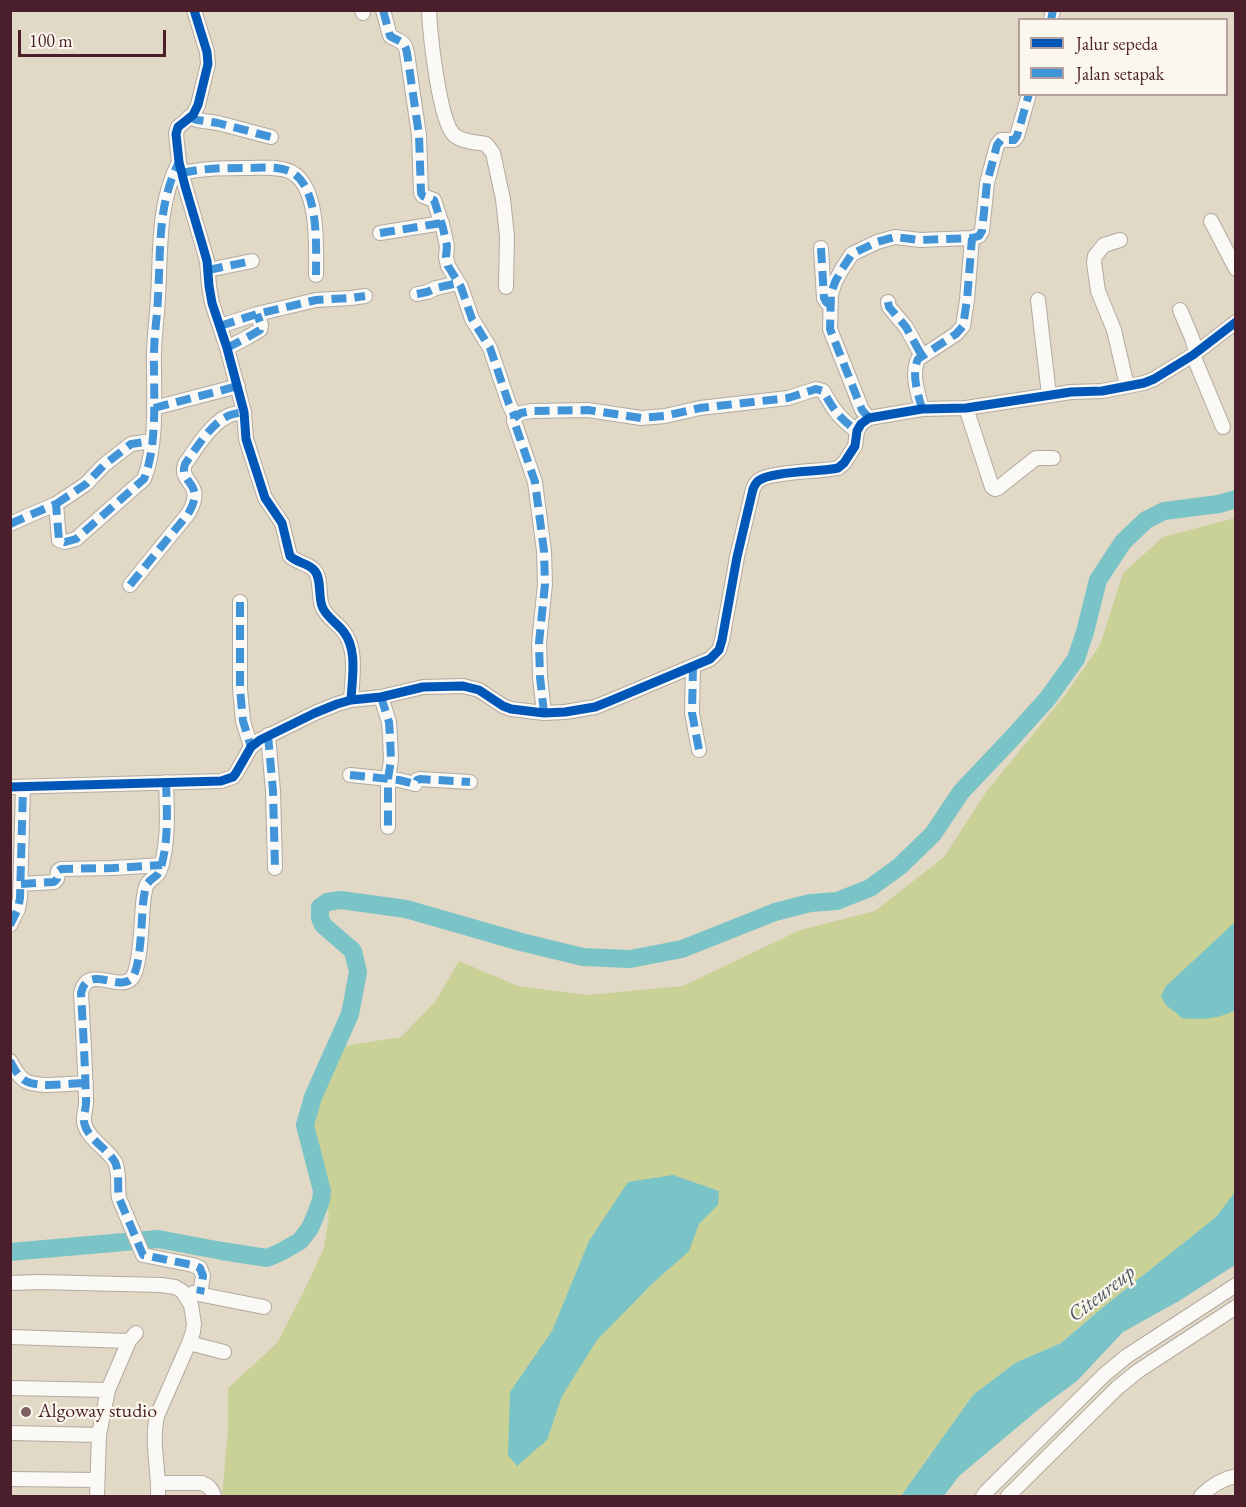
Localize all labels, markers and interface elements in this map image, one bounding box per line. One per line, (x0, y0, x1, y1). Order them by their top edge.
scale bar (21, 18, 170, 56)
legend (1018, 18, 1228, 96)
text: 100 m (29, 29, 73, 52)
text: Jalur sepeda (1076, 32, 1158, 55)
text: Jalan setapak (1076, 62, 1164, 85)
water label: Citeureup (1064, 1260, 1140, 1328)
place label: Algoway studio (38, 1400, 157, 1424)
marker: Algoway studio (19, 1405, 33, 1419)

